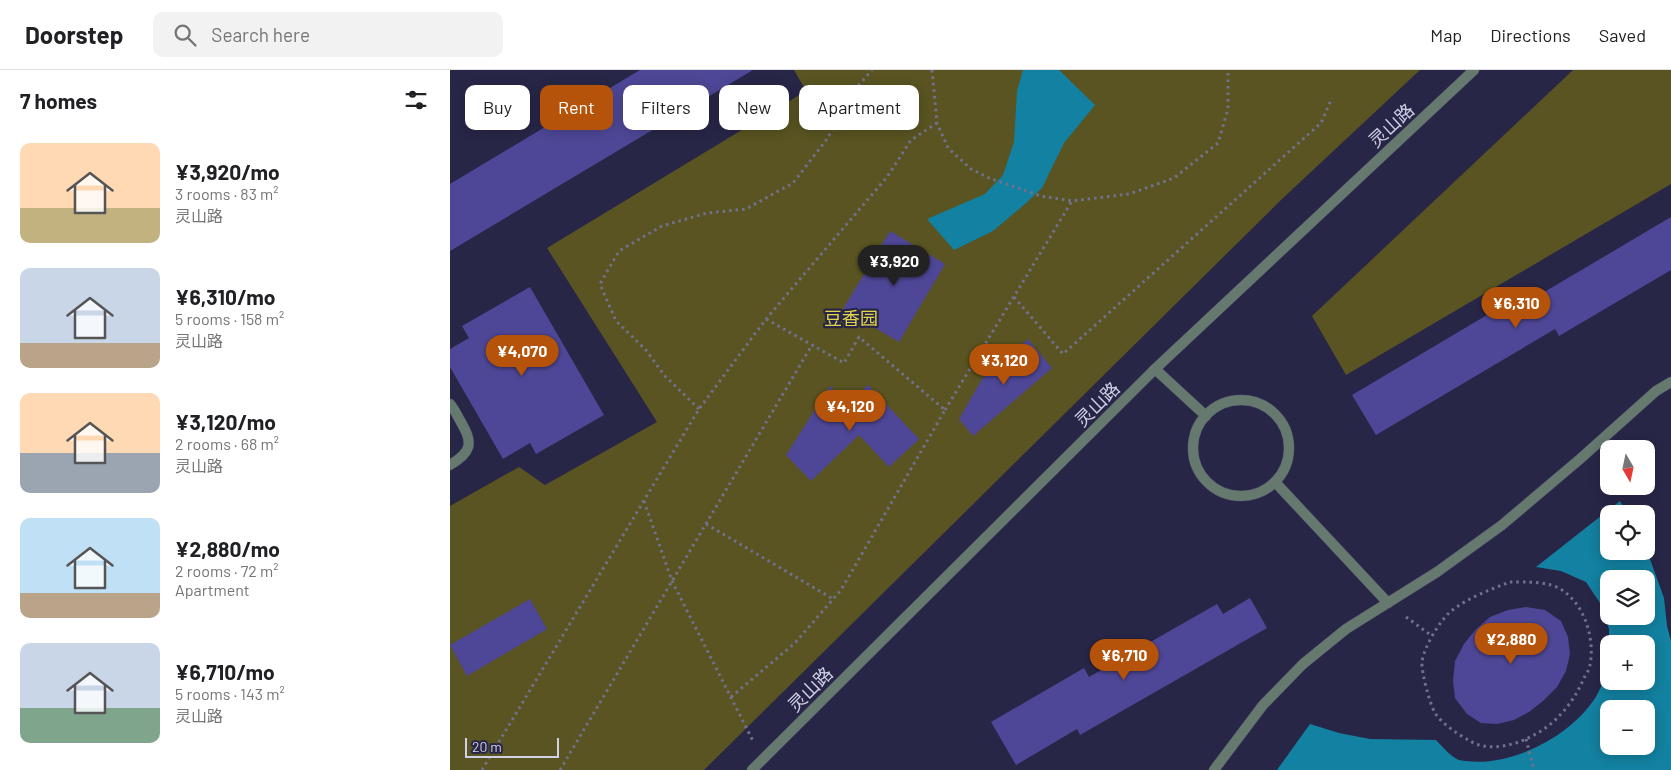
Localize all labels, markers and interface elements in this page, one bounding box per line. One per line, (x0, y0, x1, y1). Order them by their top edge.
search box (153, 12, 503, 57)
text: Doorstep (25, 20, 123, 49)
icon: search (171, 21, 199, 49)
text: Search here (211, 23, 310, 46)
text: Map (1430, 24, 1462, 46)
text: Directions (1490, 24, 1571, 46)
text: Saved (1599, 24, 1646, 46)
chip: Buy (465, 85, 530, 130)
chip: Rent (540, 85, 613, 130)
chip: Filters (623, 85, 709, 130)
chip: New (719, 85, 789, 130)
chip: Apartment (799, 85, 919, 130)
icon: filters (402, 86, 430, 114)
text: 7 homes (20, 88, 97, 113)
street label: 灵山路 (1364, 99, 1418, 151)
text: ¥3,920/mo (175, 159, 280, 184)
icon: home (60, 163, 120, 223)
text: 3 rooms · 83 m² (175, 184, 279, 203)
text: 灵山路 (175, 206, 223, 225)
pin: ¥3,920 (853, 244, 935, 287)
text: ¥3,920 (869, 251, 919, 270)
text: ¥6,310/mo (175, 284, 275, 309)
pin: ¥6,310 (1475, 286, 1557, 329)
icon: home (60, 288, 120, 348)
text: ¥6,310 (1492, 293, 1540, 312)
park label: 豆香园 (824, 307, 878, 329)
text: 5 rooms · 158 m² (175, 309, 284, 328)
text: 灵山路 (175, 331, 223, 350)
pin: ¥4,070 (481, 334, 563, 377)
text: ¥4,070 (497, 341, 547, 360)
pin: ¥3,120 (963, 344, 1045, 386)
text: ¥3,120 (980, 350, 1028, 369)
street label: 灵山路 (1070, 377, 1124, 431)
pin: ¥4,120 (809, 390, 891, 432)
text: ¥4,120 (826, 396, 874, 415)
text: ¥3,120/mo (175, 409, 276, 434)
icon: home (60, 413, 120, 473)
text: 2 rooms · 68 m² (175, 434, 279, 453)
north arrow (1600, 440, 1655, 495)
map controls (1600, 440, 1655, 755)
text: 灵山路 (175, 456, 223, 475)
button: locate (1600, 505, 1655, 560)
text: ¥2,880/mo (175, 536, 280, 561)
icon: home (60, 538, 120, 598)
text: 2 rooms · 72 m² (175, 561, 278, 580)
button: layers (1600, 570, 1655, 625)
text: Apartment (175, 580, 250, 599)
pin: ¥2,880 (1470, 622, 1552, 665)
text: ¥2,880 (1486, 629, 1536, 648)
button: + (1600, 635, 1655, 690)
pin: ¥6,710 (1083, 638, 1165, 681)
text: ¥6,710 (1101, 645, 1147, 664)
text: ¥6,710/mo (175, 659, 275, 684)
street label: 灵山路 (783, 662, 837, 716)
icon: home (60, 663, 120, 723)
text: 5 rooms · 143 m² (175, 684, 285, 703)
button: − (1600, 700, 1655, 755)
text: 灵山路 (175, 706, 223, 725)
scale bar (465, 735, 559, 758)
text: 20 m (472, 738, 502, 755)

